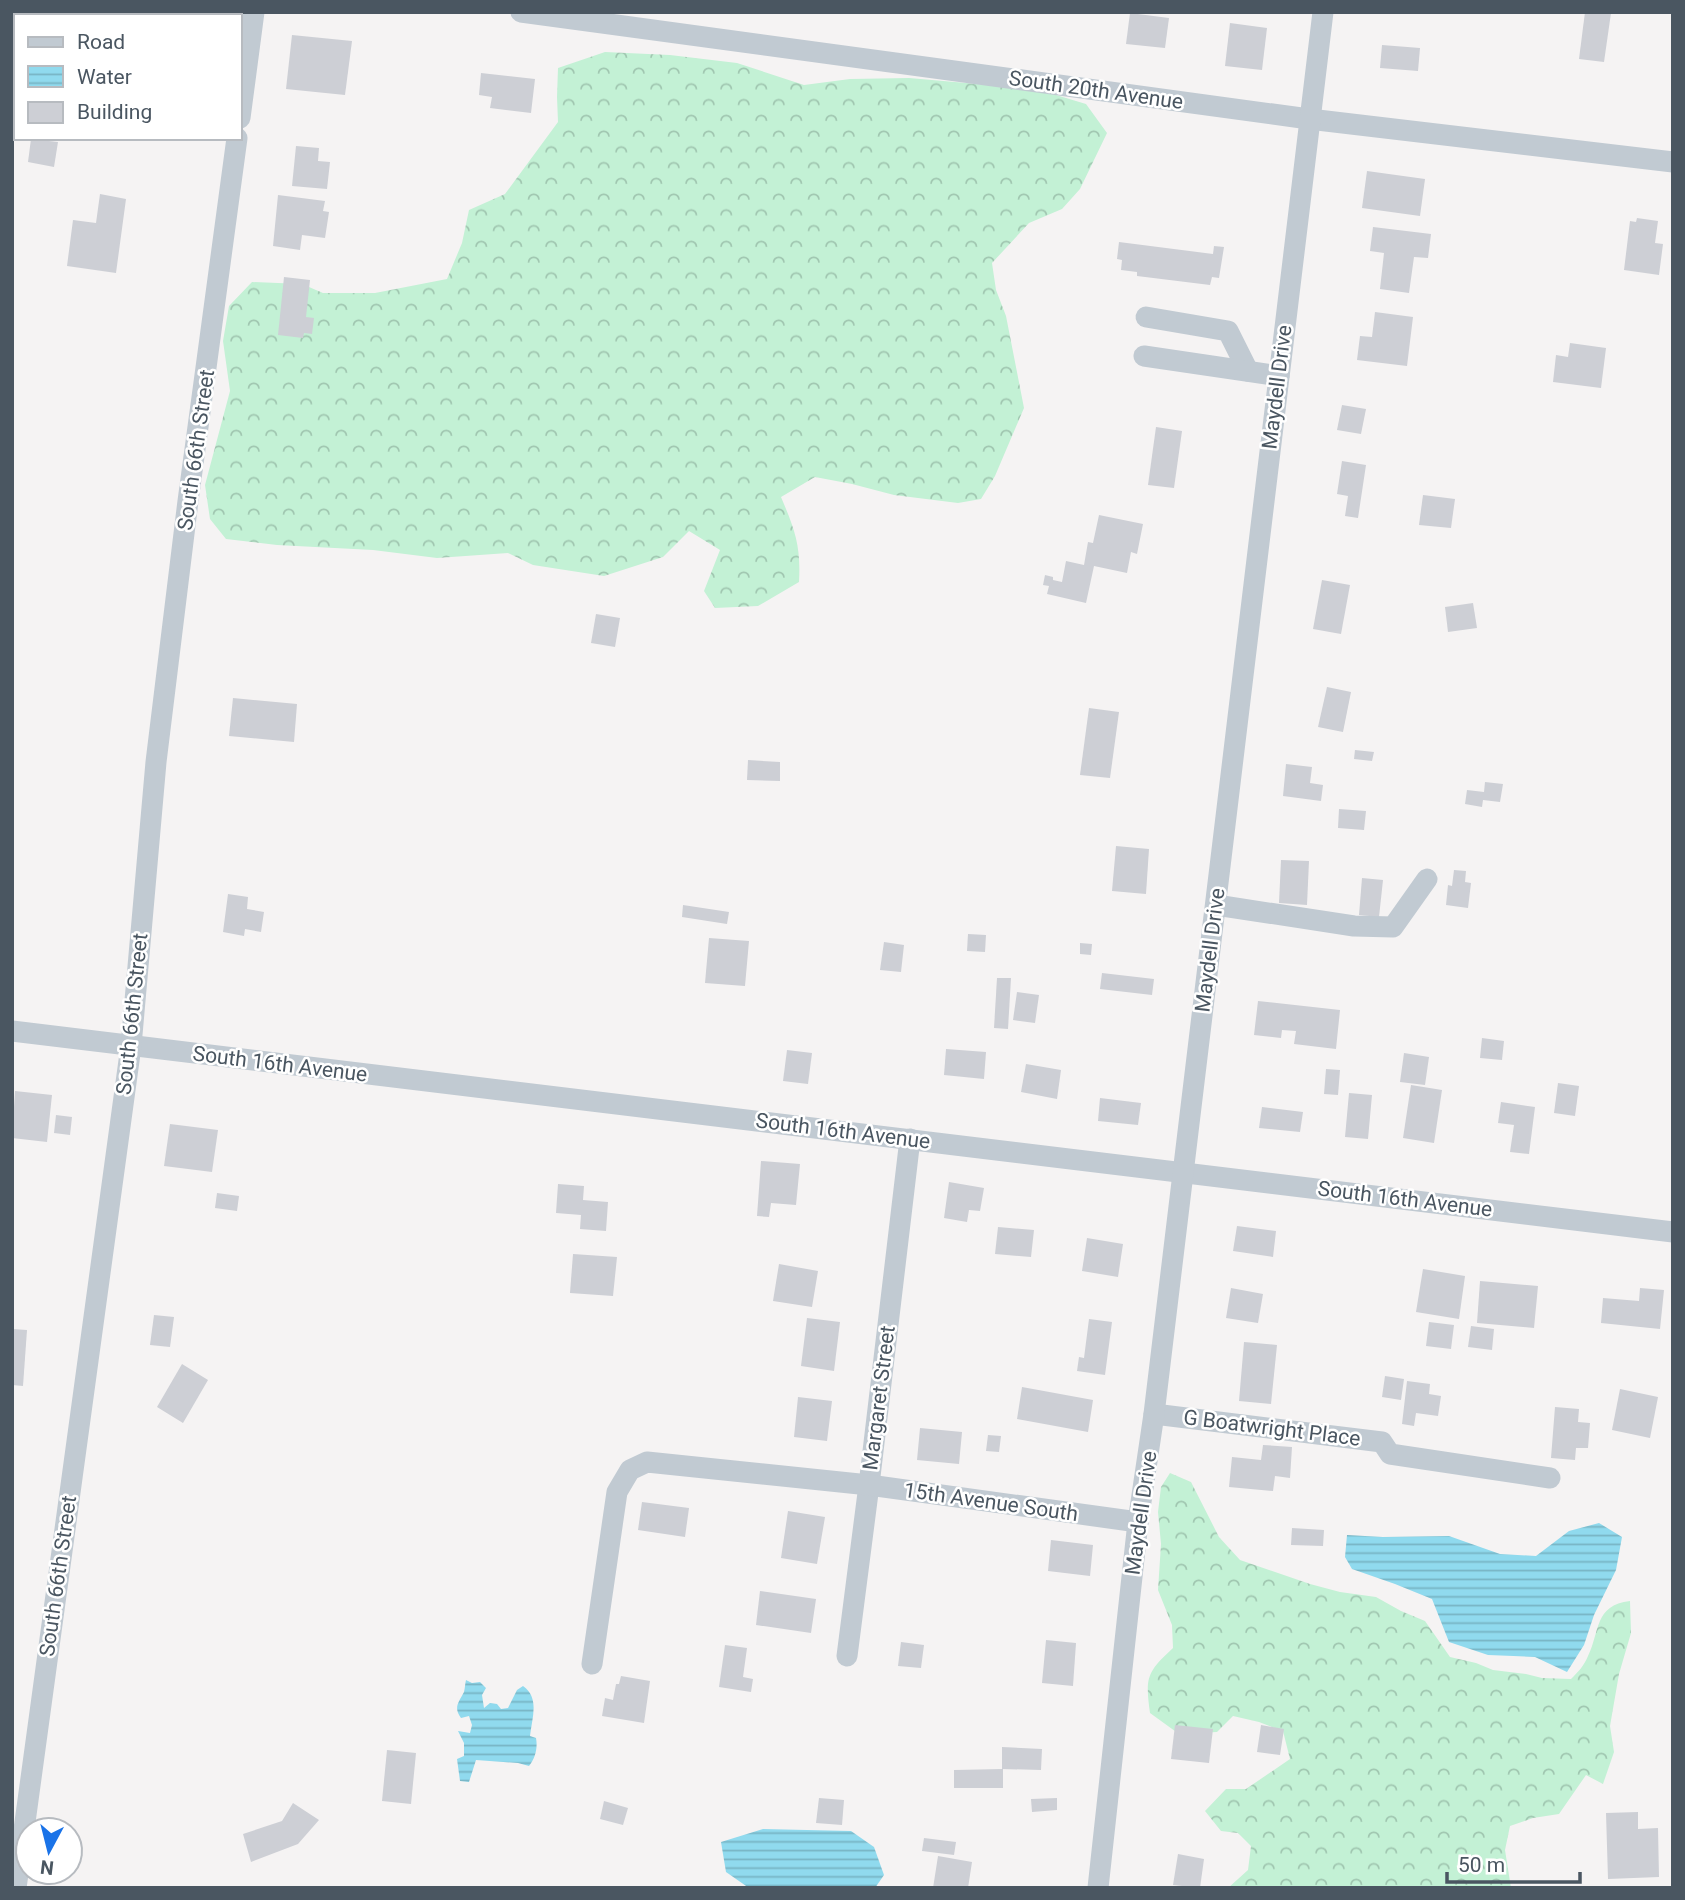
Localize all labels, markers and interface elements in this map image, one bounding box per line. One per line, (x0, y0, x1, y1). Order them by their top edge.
legend (14, 14, 242, 140)
text: Road (77, 30, 125, 54)
text: Water (77, 65, 132, 89)
street label: South 20th Avenue (1007, 66, 1185, 114)
text: Building (77, 100, 152, 124)
street label: Maydell Drive (1257, 324, 1297, 450)
street label: South 66th Street (173, 368, 219, 532)
street label: Maydell Drive (1190, 887, 1230, 1013)
street label: South 66th Street (112, 932, 152, 1096)
street label: South 16th Avenue (191, 1041, 369, 1087)
street label: South 16th Avenue (754, 1108, 932, 1154)
street label: South 16th Avenue (1316, 1176, 1494, 1222)
street label: Margaret Street (858, 1324, 900, 1472)
street label: G Boatwright Place (1182, 1405, 1362, 1451)
street label: Maydell Drive (1120, 1449, 1162, 1577)
street label: 15th Avenue South (902, 1478, 1080, 1526)
street label: South 66th Street (35, 1494, 81, 1658)
north arrow (14, 1816, 84, 1886)
scale bar (1447, 1840, 1580, 1884)
text: 50 m (1458, 1853, 1505, 1877)
text: N (39, 1855, 55, 1880)

